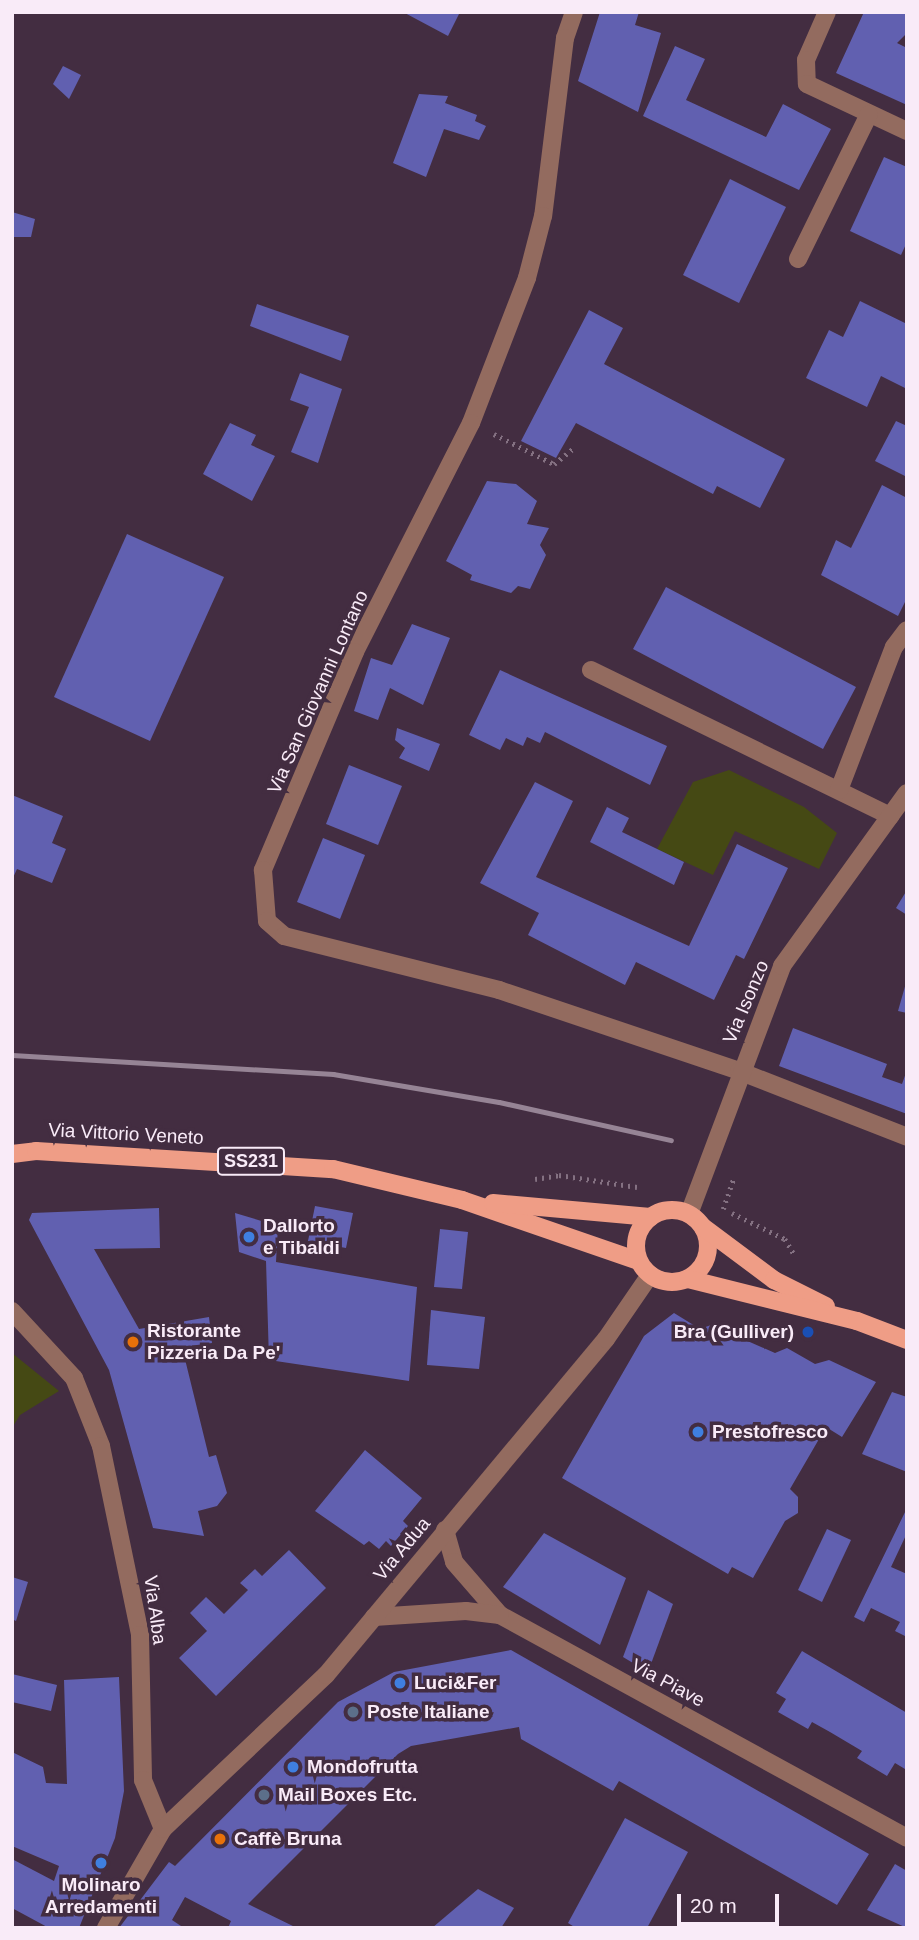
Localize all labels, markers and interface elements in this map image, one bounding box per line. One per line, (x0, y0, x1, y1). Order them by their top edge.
street label: Via San Giovanni Lontano (263, 587, 373, 797)
street label: Via Isonzo (718, 957, 774, 1047)
street label: Via Vittorio Veneto (48, 1119, 204, 1149)
road number: SS231 (216, 1146, 286, 1176)
place label: Dallorto e Tibaldi (263, 1215, 340, 1259)
marker: Dallorto e Tibaldi (241, 1229, 257, 1245)
place label: Ristorante Pizzeria Da Pe' (147, 1320, 280, 1364)
place label: Bra (Gulliver) (674, 1321, 794, 1343)
marker: Bra (Gulliver) (800, 1324, 816, 1340)
marker: Ristorante Pizzeria Da Pe' (125, 1334, 141, 1350)
place label: Prestofresco (712, 1421, 828, 1443)
marker: Prestofresco (690, 1424, 706, 1440)
street label: Via Adua (369, 1512, 435, 1586)
street label: Via Alba (139, 1574, 171, 1646)
street label: Via Piave (627, 1654, 709, 1712)
place label: Luci&Fer (414, 1672, 496, 1694)
marker: Luci&Fer (392, 1675, 408, 1691)
place label: Poste Italiane (367, 1701, 489, 1723)
marker: Poste Italiane (345, 1704, 361, 1720)
place label: Mondofrutta (307, 1756, 418, 1778)
marker: Mondofrutta (285, 1759, 301, 1775)
place label: Mail Boxes Etc. (278, 1784, 417, 1806)
marker: Mail Boxes Etc. (256, 1787, 272, 1803)
place label: Caffè Bruna (234, 1828, 342, 1850)
marker: Caffè Bruna (212, 1831, 228, 1847)
marker: Molinaro Arredamenti (93, 1855, 109, 1871)
place label: Molinaro Arredamenti (45, 1874, 157, 1918)
scale bar (681, 1881, 782, 1925)
text: 20 m (690, 1894, 737, 1917)

